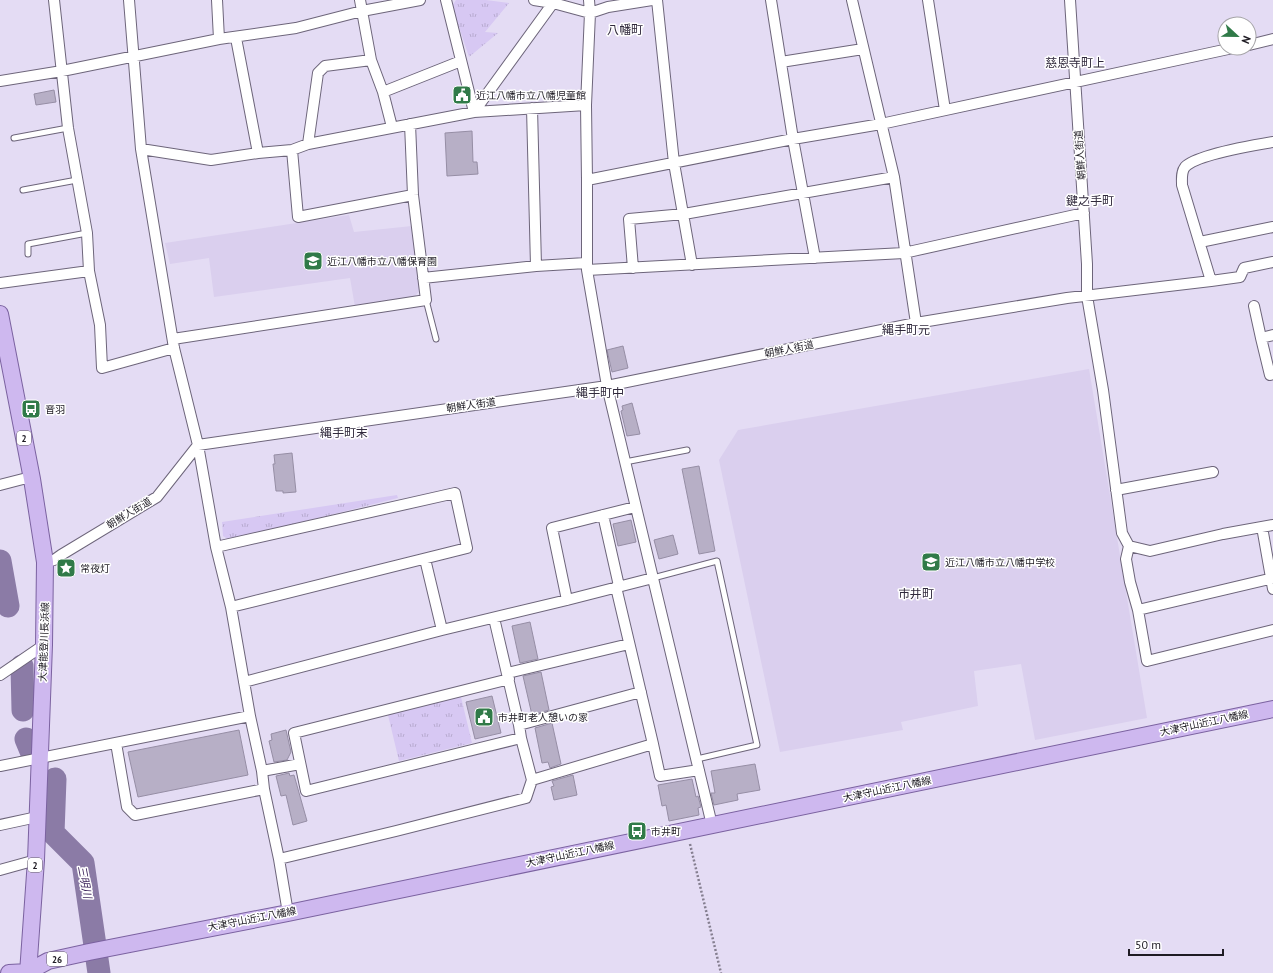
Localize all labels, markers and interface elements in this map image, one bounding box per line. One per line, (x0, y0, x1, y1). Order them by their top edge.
north arrow (1217, 16, 1257, 56)
district label: 八幡町 (607, 22, 643, 37)
text: N (1238, 34, 1254, 46)
district label: 慈恩寺町上 (1045, 55, 1105, 70)
public building icon: 近江八幡市立八幡児童館 (451, 84, 473, 106)
place label: 近江八幡市立八幡児童館 (476, 89, 586, 102)
street label: 朝鮮人街道 (1072, 130, 1088, 180)
district label: 鍵之手町 (1066, 193, 1114, 208)
school or university icon: 近江八幡市立八幡保育園 (302, 250, 324, 272)
place label: 近江八幡市立八幡保育園 (327, 255, 437, 268)
district label: 縄手町元 (882, 322, 930, 337)
street label: 朝鮮人街道 (763, 338, 815, 360)
district label: 縄手町中 (576, 385, 624, 400)
street label: 朝鮮人街道 (445, 395, 497, 415)
bus stop icon: 音羽 (20, 398, 42, 420)
place label: 音羽 (45, 403, 65, 416)
district label: 縄手町末 (320, 425, 368, 440)
road number: 2 (17, 431, 31, 445)
street label: 朝鮮人街道 (104, 495, 154, 531)
school or university icon: 近江八幡市立八幡中学校 (920, 551, 942, 573)
place label: 近江八幡市立八幡中学校 (945, 556, 1055, 569)
place icon: 常夜灯 (55, 557, 77, 579)
place label: 常夜灯 (80, 562, 110, 575)
district label: 市井町 (898, 586, 934, 601)
street label: 大津能登川長浜線 (36, 602, 52, 682)
public building icon: 市井町老人憩いの家 (473, 706, 495, 728)
street label: 大津守山近江八幡線 (1159, 707, 1249, 739)
place label: 市井町老人憩いの家 (498, 711, 588, 724)
street label: 大津守山近江八幡線 (842, 773, 932, 805)
bus stop icon: 市井町 (626, 820, 648, 842)
place label: 市井町 (651, 825, 681, 838)
street label: 大津守山近江八幡線 (525, 838, 615, 870)
road number: 2 (28, 858, 42, 872)
water label: 三明川 (75, 864, 95, 901)
street label: 大津守山近江八幡線 (207, 904, 297, 934)
scale bar (1129, 931, 1223, 957)
text: 50 m (1135, 937, 1161, 952)
road number: 26 (47, 952, 67, 966)

